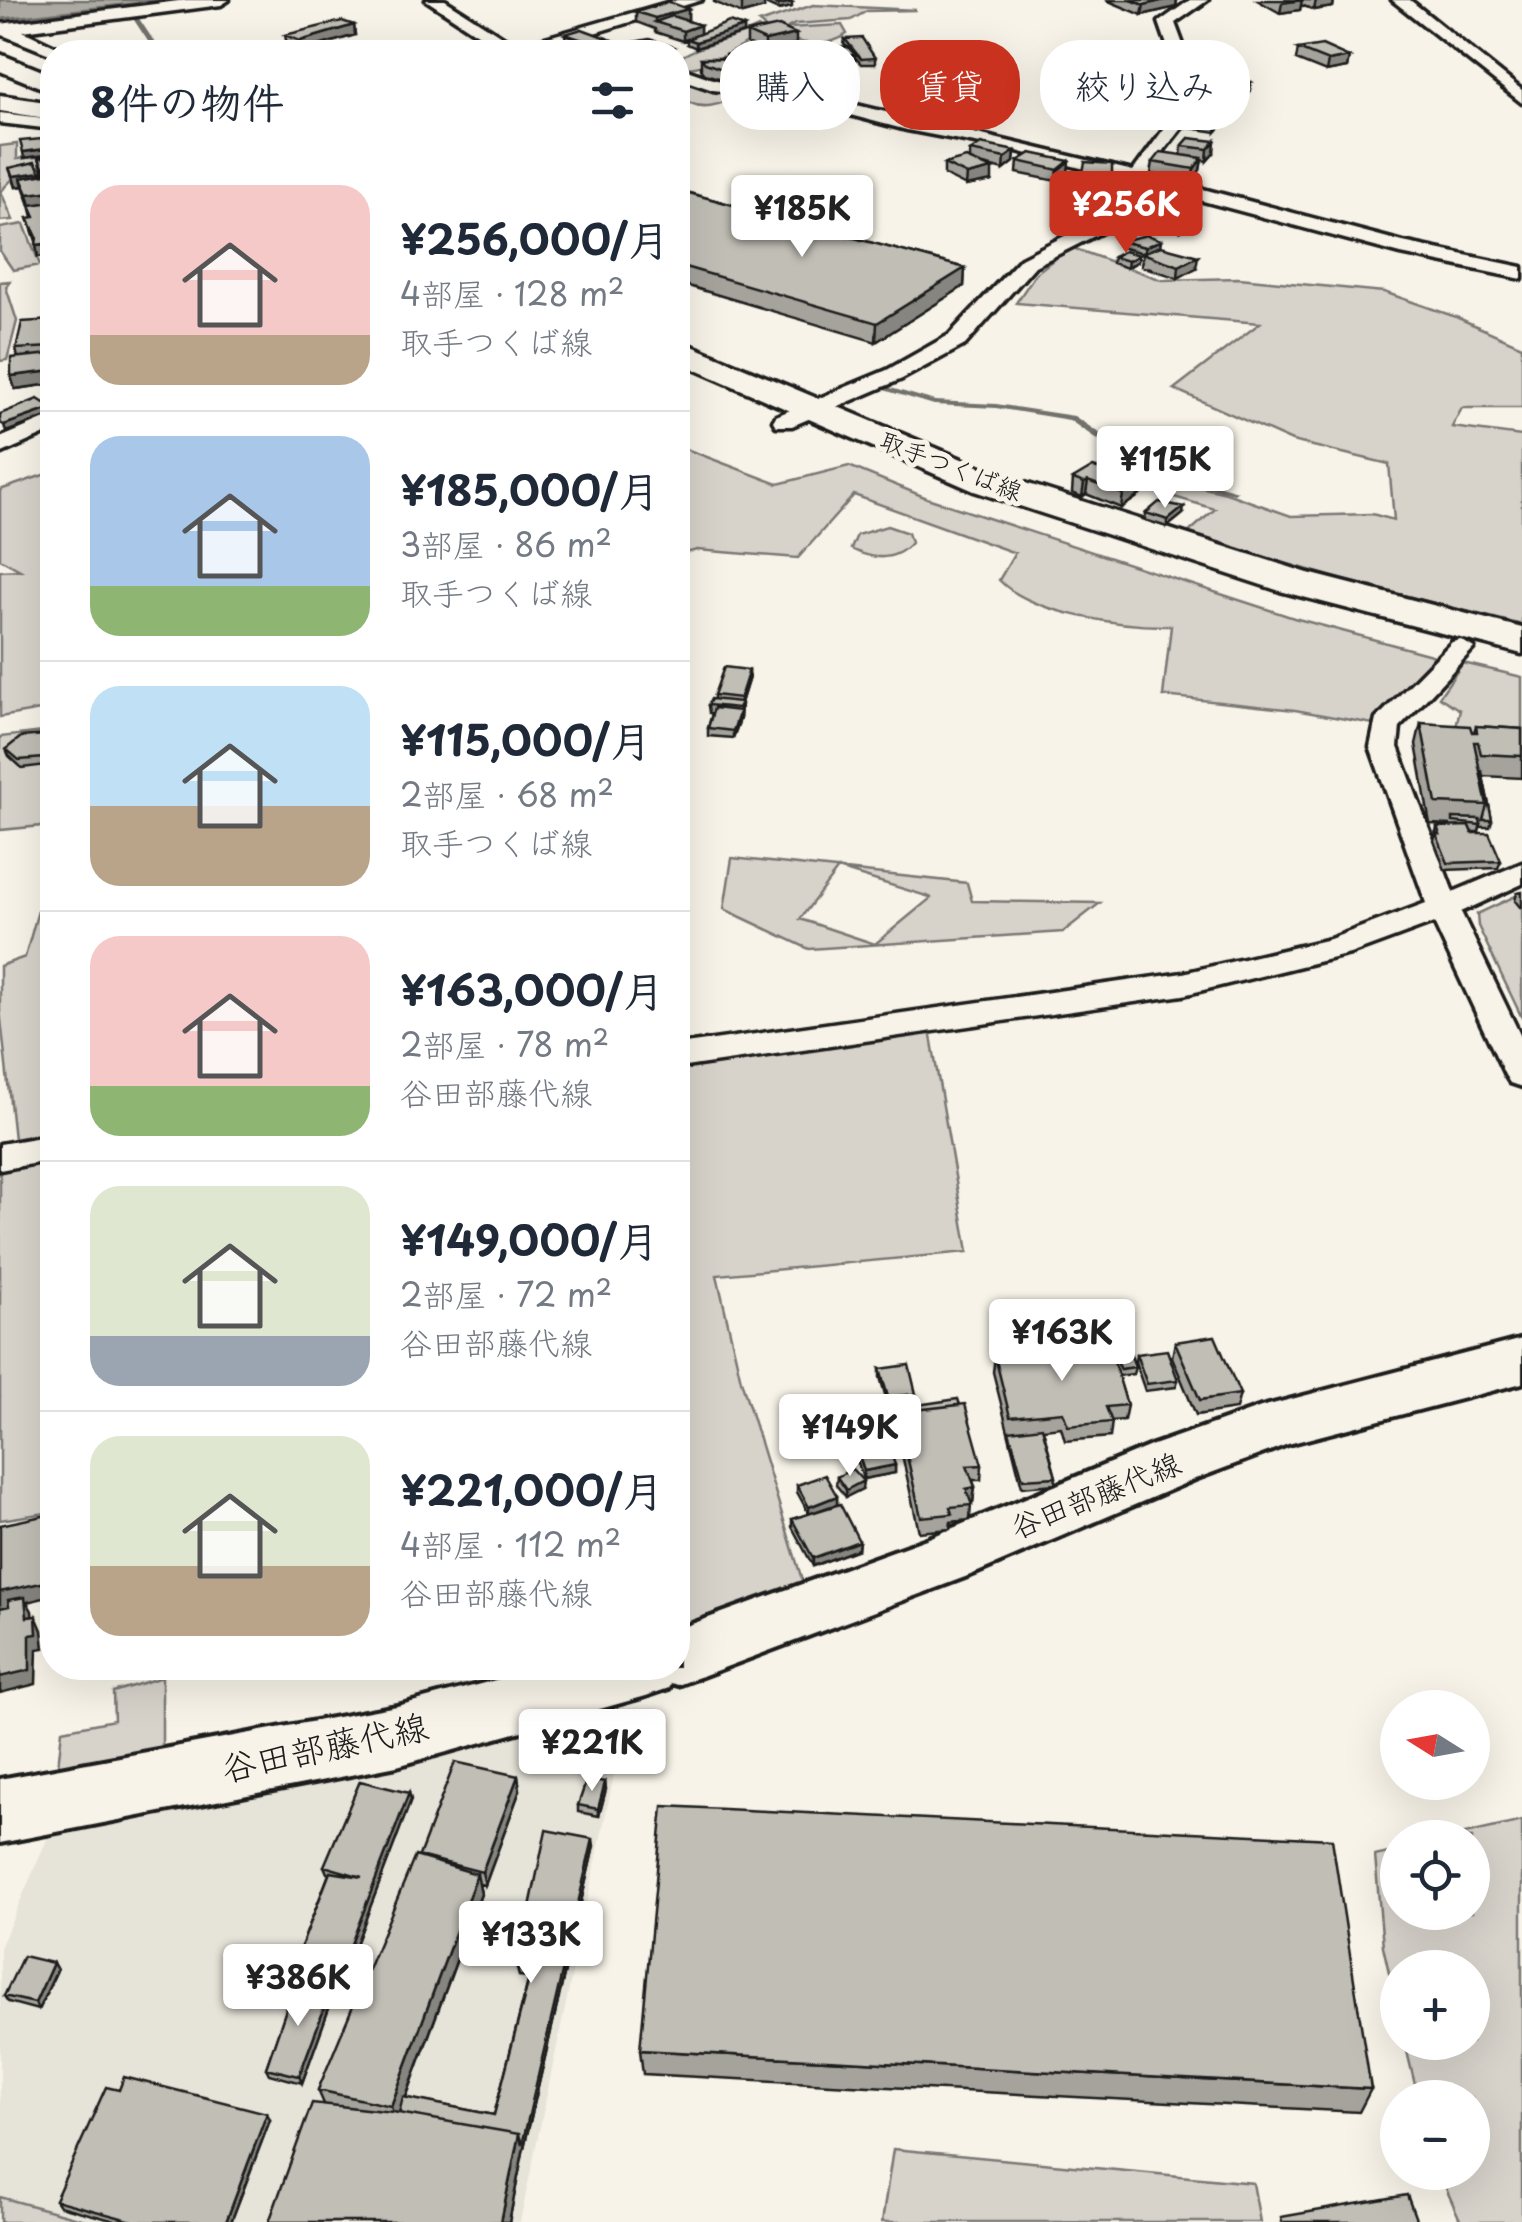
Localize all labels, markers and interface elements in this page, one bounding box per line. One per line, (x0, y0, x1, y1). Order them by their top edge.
chip: 購入 (720, 40, 860, 130)
chip: 賃貸 (880, 40, 1020, 130)
chip: 絞り込み (1040, 40, 1250, 130)
text: 8件の物件 (90, 69, 284, 132)
icon: filters (585, 73, 640, 128)
pin: ¥256K (1056, 171, 1196, 256)
pin: ¥185K (732, 175, 872, 260)
text: ¥256K (1072, 179, 1180, 227)
text: ¥185K (753, 183, 851, 231)
text: ¥256,000/月 (400, 206, 670, 269)
icon: home (170, 225, 290, 345)
text: 4部屋 · 128 m² (400, 269, 624, 317)
text: 取手つくば線 (400, 317, 592, 365)
street label: 取手つくば線 (875, 420, 1028, 510)
pin: ¥115K (1095, 426, 1235, 511)
text: ¥115K (1119, 434, 1211, 482)
text: ¥185,000/月 (400, 457, 660, 520)
icon: home (170, 476, 290, 596)
text: 3部屋 · 86 m² (400, 520, 612, 568)
text: 取手つくば線 (400, 568, 592, 616)
text: ¥115,000/月 (400, 707, 652, 770)
icon: home (170, 726, 290, 846)
text: 2部屋 · 68 m² (400, 770, 614, 818)
text: 取手つくば線 (400, 818, 592, 866)
text: ¥163,000/月 (400, 957, 665, 1020)
icon: home (170, 976, 290, 1096)
text: 2部屋 · 78 m² (400, 1020, 609, 1068)
text: 谷田部藤代線 (400, 1068, 592, 1116)
text: ¥149,000/月 (400, 1207, 659, 1270)
icon: home (170, 1226, 290, 1346)
text: 2部屋 · 72 m² (400, 1270, 612, 1318)
pin: ¥163K (992, 1299, 1132, 1384)
text: ¥163K (1011, 1307, 1113, 1355)
text: 谷田部藤代線 (400, 1318, 592, 1366)
pin: ¥149K (780, 1394, 920, 1479)
text: ¥149K (801, 1402, 899, 1450)
street label: 谷田部藤代線 (1003, 1439, 1187, 1548)
text: ¥221,000/月 (400, 1457, 664, 1520)
icon: home (170, 1476, 290, 1596)
text: 4部屋 · 112 m² (400, 1520, 621, 1568)
text: 谷田部藤代線 (400, 1568, 592, 1616)
north arrow (1380, 1690, 1490, 1800)
map controls (1380, 1690, 1490, 2190)
street label: 谷田部藤代線 (216, 1698, 433, 1793)
pin: ¥221K (522, 1709, 662, 1794)
text: ¥221K (541, 1717, 643, 1765)
button: locate (1380, 1820, 1490, 1930)
pin: ¥133K (461, 1901, 601, 1986)
text: ¥133K (481, 1909, 581, 1957)
pin: ¥386K (228, 1944, 368, 2029)
button: + (1380, 1950, 1490, 2060)
text: ¥386K (245, 1952, 351, 2000)
button: − (1380, 2080, 1490, 2190)

